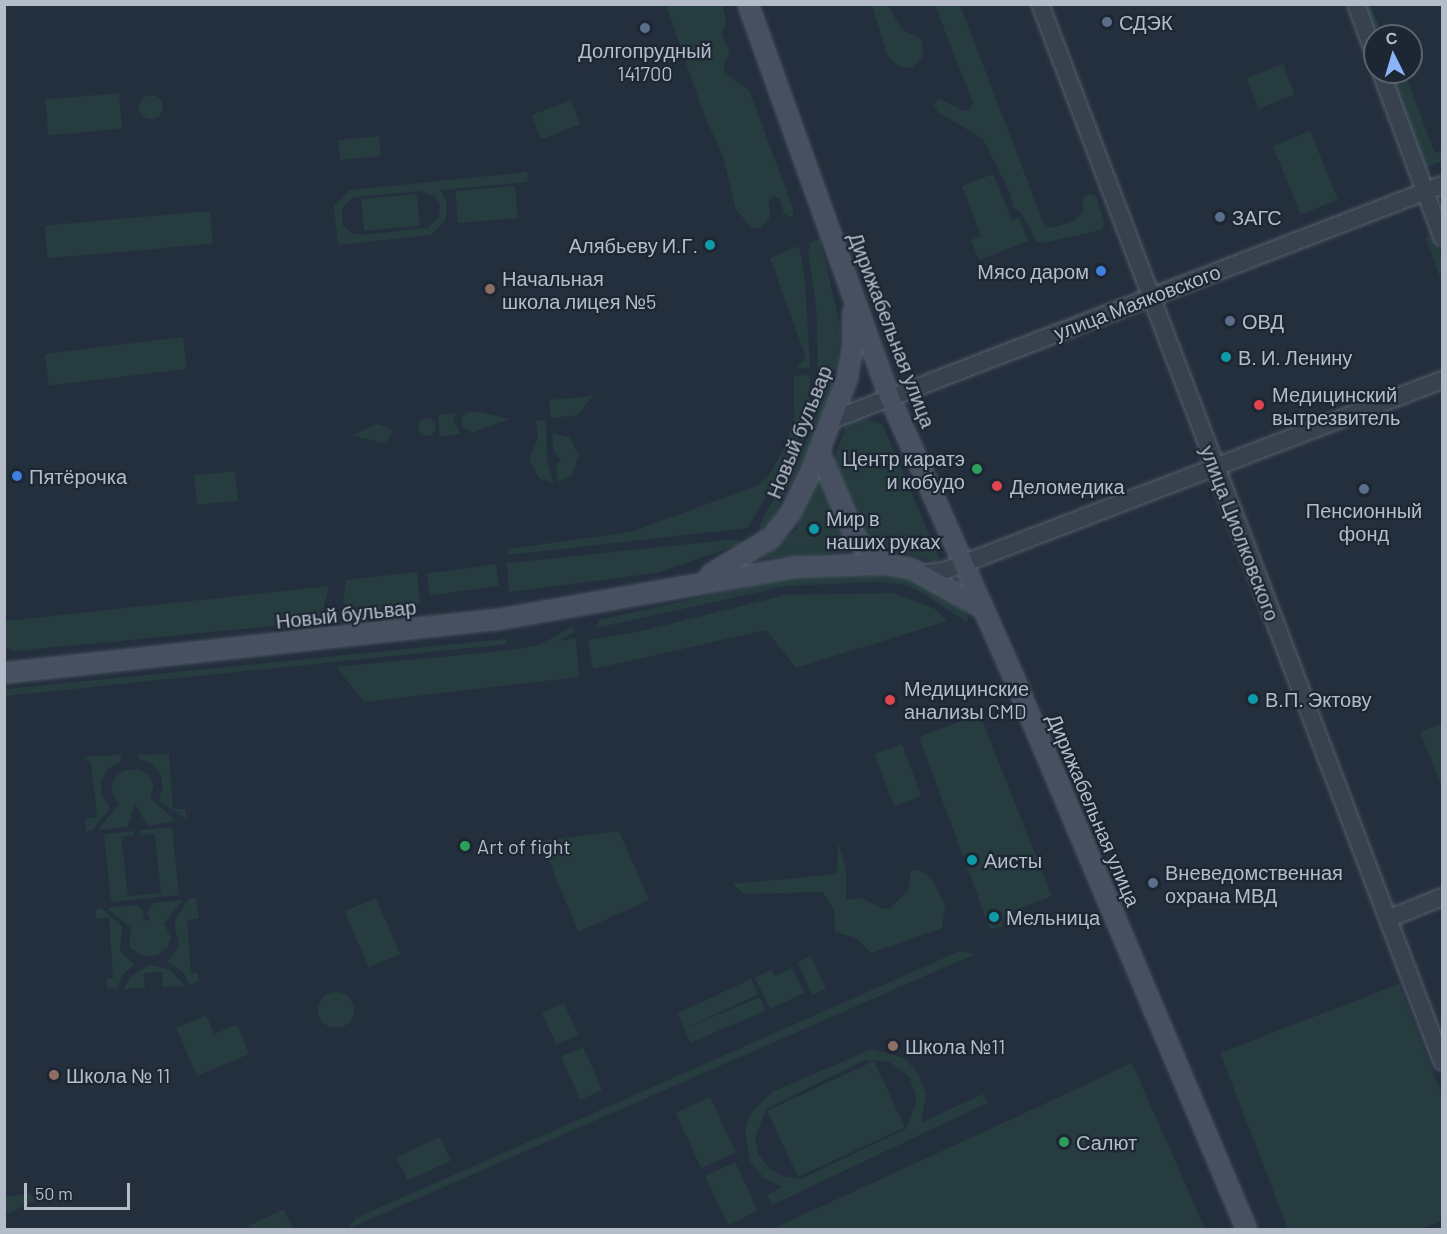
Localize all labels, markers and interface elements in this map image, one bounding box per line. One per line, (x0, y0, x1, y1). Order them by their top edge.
place label: СДЭК (1119, 10, 1173, 34)
marker: СДЭК (1100, 15, 1114, 29)
marker: Долгопрудный 141700 (638, 21, 652, 35)
north arrow (1363, 24, 1423, 84)
text: С (1385, 28, 1398, 48)
place label: Долгопрудный 141700 (578, 38, 712, 85)
place label: ЗАГС (1232, 205, 1282, 229)
marker: ЗАГС (1213, 210, 1227, 224)
street label: Дирижабельная улица (844, 229, 940, 431)
place label: Алябьеву И.Г. (569, 233, 698, 257)
marker: Алябьеву И.Г. (703, 238, 717, 252)
place label: Мясо даром (977, 259, 1089, 283)
street label: улица Маяковского (1050, 259, 1224, 345)
marker: Мясо даром (1094, 264, 1108, 278)
place label: Начальная школа лицея №5 (502, 266, 656, 313)
marker: Начальная школа лицея №5 (483, 282, 497, 296)
place label: ОВД (1242, 309, 1284, 333)
marker: ОВД (1223, 314, 1237, 328)
place label: В. И. Ленину (1238, 345, 1352, 369)
marker: В. И. Ленину (1219, 350, 1233, 364)
street label: Новый бульвар (761, 362, 837, 502)
place label: Медицинский вытрезвитель (1272, 382, 1400, 429)
marker: Медицинский вытрезвитель (1250, 396, 1268, 414)
street label: улица Циолковского (1195, 442, 1285, 624)
place label: Центр каратэ и кобудо (842, 446, 965, 493)
marker: Центр каратэ и кобудо (970, 462, 984, 476)
place label: Пятёрочка (29, 464, 127, 488)
marker: Пятёрочка (10, 469, 24, 483)
place label: Деломедика (1010, 474, 1125, 498)
marker: Деломедика (988, 477, 1006, 495)
marker: Пенсионный фонд (1357, 482, 1371, 496)
place label: Пенсионный фонд (1306, 498, 1422, 545)
place label: Мир в наших руках (826, 506, 941, 553)
marker: Мир в наших руках (807, 522, 821, 536)
street label: Новый бульвар (275, 595, 417, 633)
place label: Медицинские анализы CMD (904, 676, 1029, 723)
place label: В.П. Эктову (1265, 687, 1371, 711)
marker: Медицинские анализы CMD (881, 691, 899, 709)
marker: В.П. Эктову (1246, 692, 1260, 706)
street label: Дирижабельная улица (1042, 710, 1146, 910)
place label: Art of fight (477, 834, 571, 858)
marker: Art of fight (458, 839, 472, 853)
place label: Аисты (984, 848, 1042, 872)
marker: Аисты (965, 853, 979, 867)
place label: Вневедомственная охрана МВД (1165, 860, 1343, 907)
marker: Вневедомственная охрана МВД (1146, 876, 1160, 890)
place label: Мельница (1006, 905, 1100, 929)
marker: Мельница (987, 910, 1001, 924)
place label: Школа №11 (905, 1034, 1005, 1058)
marker: Школа №11 (886, 1039, 900, 1053)
place label: Школа № 11 (66, 1063, 170, 1087)
marker: Школа № 11 (47, 1068, 61, 1082)
place label: Салют (1076, 1130, 1137, 1154)
marker: Салют (1057, 1135, 1071, 1149)
scale bar (27, 1171, 134, 1209)
text: 50 m (35, 1182, 73, 1204)

